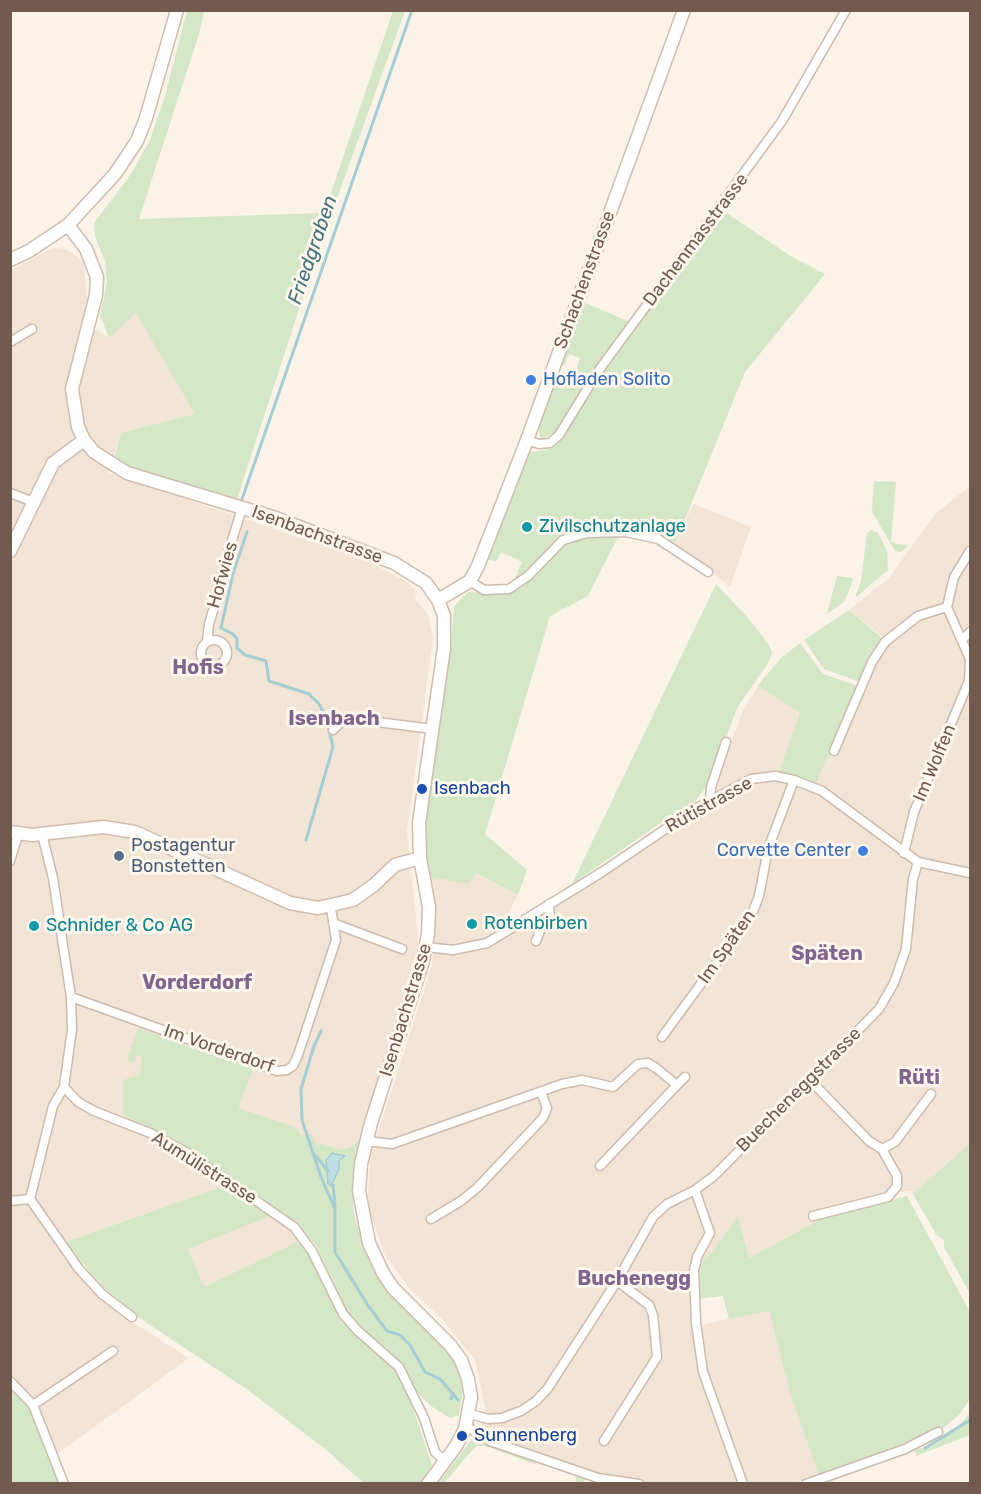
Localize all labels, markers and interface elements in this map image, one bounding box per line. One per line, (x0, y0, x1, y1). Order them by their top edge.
street label: Dachenmasstrasse (639, 169, 753, 311)
water label: Friedgraben (283, 192, 343, 308)
street label: Schachenstrasse (550, 208, 620, 352)
place label: Hofladen Solito (543, 369, 671, 391)
marker: Hofladen Solito (524, 373, 538, 387)
street label: Isenbachstrasse (249, 501, 385, 569)
place label: Zivilschutzanlage (539, 516, 686, 538)
marker: Zivilschutzanlage (520, 520, 534, 534)
street label: Hofwies (203, 539, 243, 611)
district label: Hofis (172, 656, 224, 680)
district label: Isenbach (288, 707, 380, 731)
street label: Im Wolfen (909, 721, 961, 805)
street label: Rütistrasse (662, 772, 756, 838)
place label: Isenbach (434, 778, 511, 800)
marker: Isenbach (415, 782, 429, 796)
place label: Postagentur Bonstetten (131, 835, 235, 878)
place label: Corvette Center (717, 840, 851, 862)
marker: Corvette Center (856, 844, 870, 858)
marker: Postagentur Bonstetten (112, 849, 126, 863)
street label: Im Späten (694, 906, 760, 988)
place label: Rotenbirben (484, 913, 588, 935)
place label: Schnider & Co AG (46, 915, 193, 937)
marker: Rotenbirben (465, 917, 479, 931)
marker: Schnider & Co AG (27, 919, 41, 933)
street label: Isenbachstrasse (376, 941, 436, 1079)
district label: Späten (791, 942, 863, 966)
district label: Vorderdorf (142, 971, 252, 995)
street label: Im Vorderdorf (161, 1020, 277, 1078)
street label: Buecheneggstrasse (732, 1023, 866, 1157)
district label: Rüti (898, 1066, 940, 1090)
street label: Aumülistrasse (148, 1127, 260, 1209)
district label: Buchenegg (577, 1267, 691, 1291)
place label: Sunnenberg (474, 1425, 577, 1447)
marker: Sunnenberg (455, 1429, 469, 1443)

